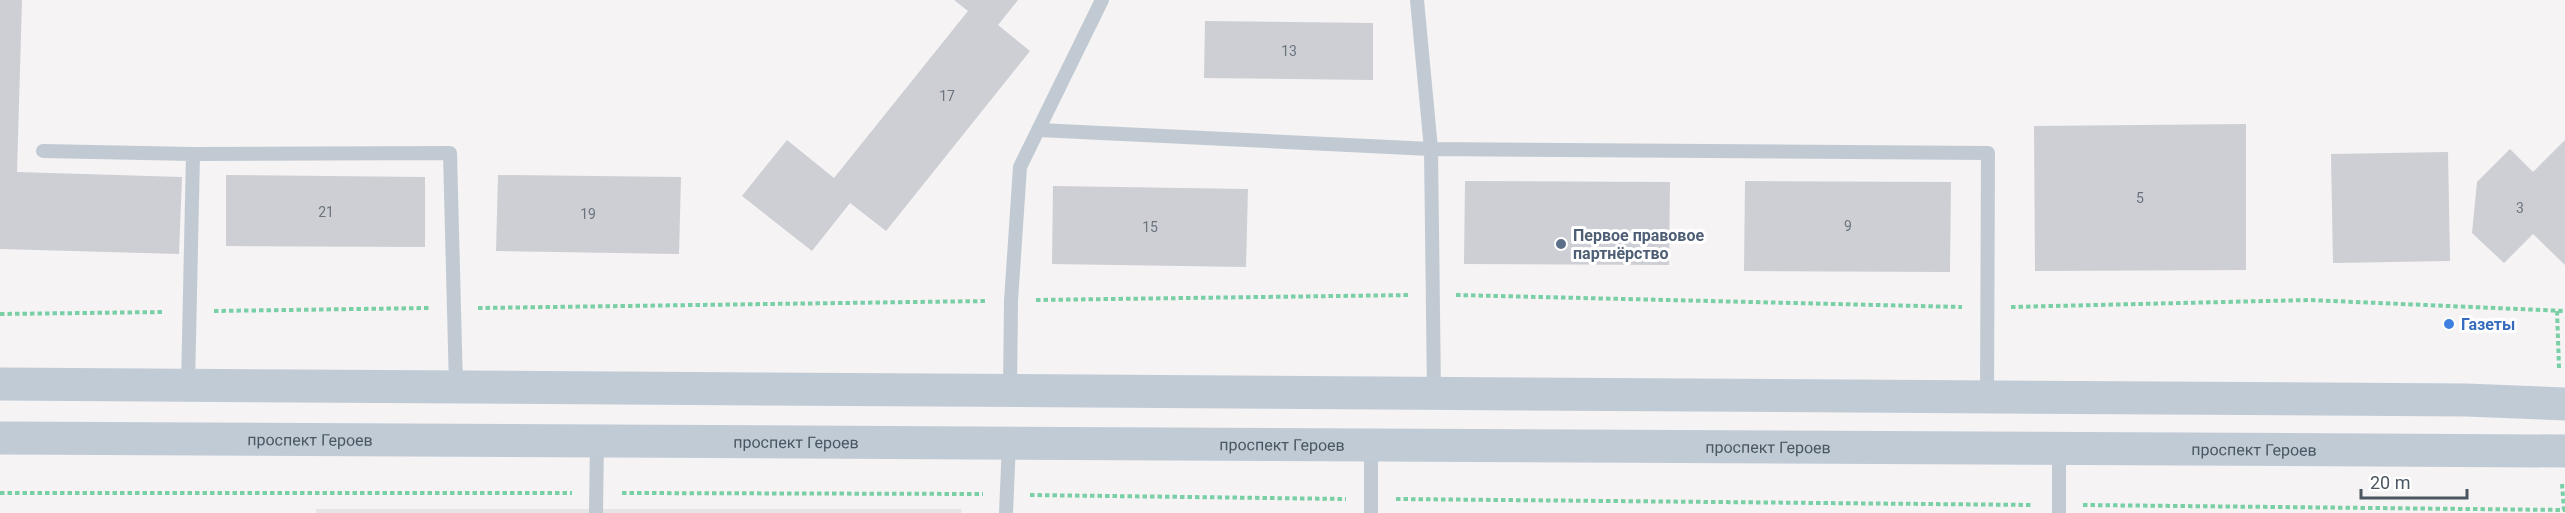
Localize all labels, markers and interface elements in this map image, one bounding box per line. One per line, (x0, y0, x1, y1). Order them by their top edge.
house number: 13 (1281, 43, 1297, 59)
house number: 17 (939, 88, 955, 104)
house number: 5 (2136, 190, 2144, 206)
house number: 3 (2516, 200, 2524, 216)
house number: 21 (318, 204, 334, 220)
house number: 19 (580, 206, 596, 222)
house number: 9 (1844, 218, 1852, 234)
house number: 15 (1142, 219, 1158, 235)
place label: Первое правовое партнёрство (1573, 226, 1704, 263)
marker: Первое правовое партнёрство (1554, 237, 1568, 251)
place label: Газеты (2461, 315, 2515, 334)
marker: Газеты (2442, 317, 2456, 331)
street label: проспект Героев (247, 430, 373, 450)
street label: проспект Героев (733, 433, 859, 452)
street label: проспект Героев (1219, 435, 1345, 455)
street label: проспект Героев (1705, 438, 1831, 457)
street label: проспект Героев (2191, 440, 2317, 460)
scale bar (2361, 462, 2468, 500)
text: 20 m (2370, 472, 2410, 493)

